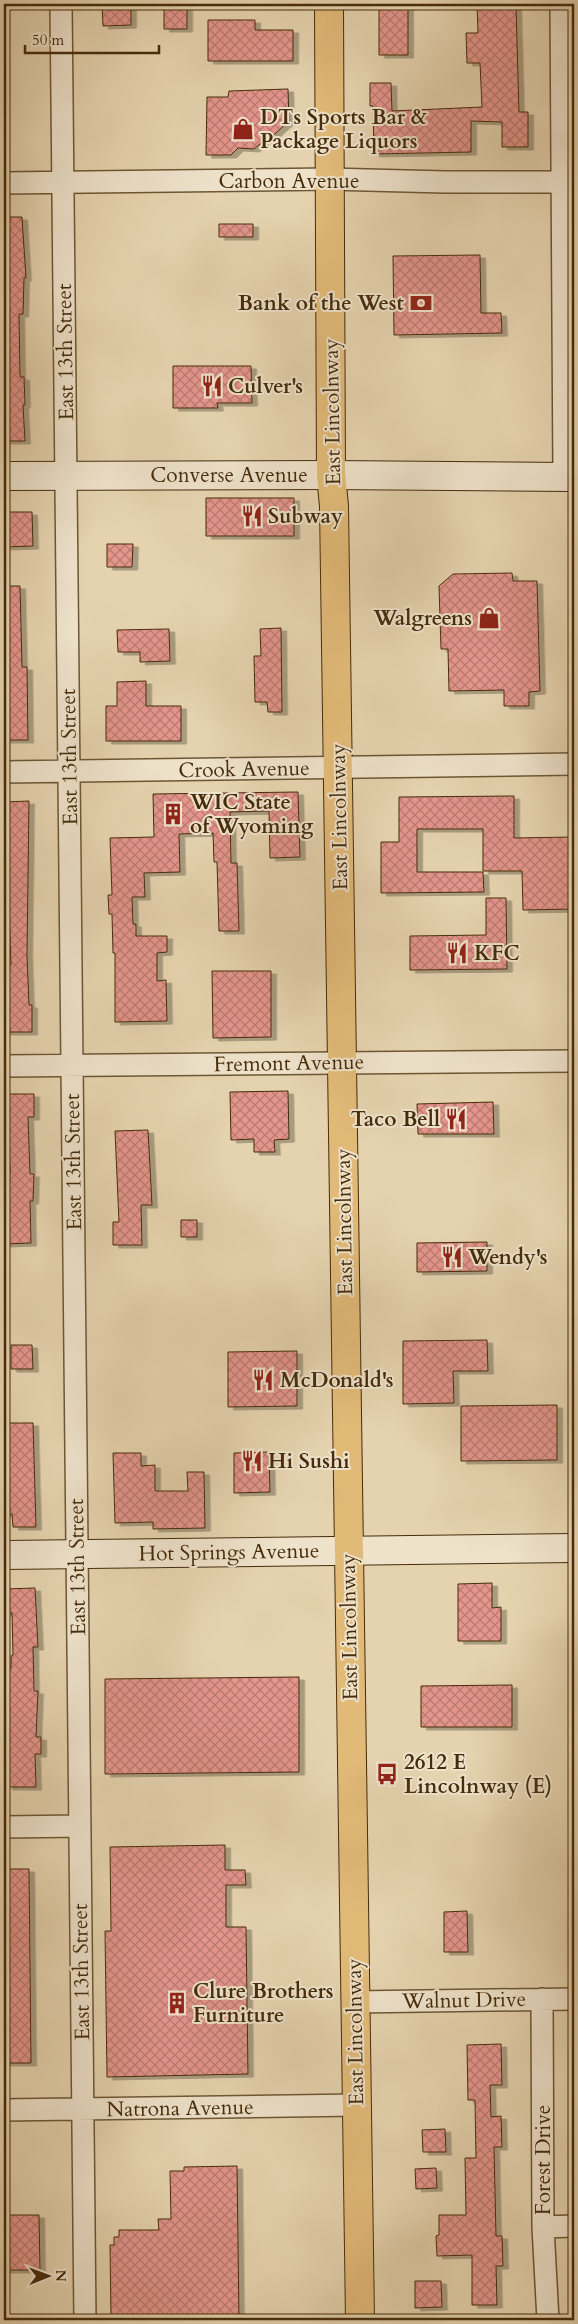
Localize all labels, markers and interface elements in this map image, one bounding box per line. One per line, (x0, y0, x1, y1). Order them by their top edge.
scale bar (25, 22, 159, 54)
text: 50 m (32, 30, 64, 50)
place label: DTs Sports Bar & Package Liquors (260, 103, 428, 156)
shop icon: DTs Sports Bar & Package Liquors (230, 116, 256, 142)
street label: Carbon Avenue (218, 167, 360, 196)
street label: East 13th Street (50, 283, 81, 421)
place label: Bank of the West (238, 289, 405, 318)
bank icon: Bank of the West (408, 290, 434, 316)
street label: East Lincolnway (317, 338, 348, 486)
place label: Culver's (228, 372, 303, 401)
restaurant icon: Culver's (199, 373, 225, 399)
street label: Converse Avenue (150, 461, 308, 490)
place label: Subway (268, 502, 343, 531)
restaurant icon: Subway (239, 503, 265, 529)
place label: Walgreens (372, 604, 472, 633)
shop icon: Walgreens (476, 605, 502, 631)
street label: East 13th Street (54, 688, 85, 826)
street label: East Lincolnway (324, 743, 355, 891)
street label: Crook Avenue (178, 754, 310, 785)
place label: WIC State of Wyoming (189, 788, 314, 841)
building icon: WIC State of Wyoming (160, 801, 186, 827)
place label: KFC (474, 939, 520, 968)
restaurant icon: KFC (444, 940, 470, 966)
street label: Fremont Avenue (213, 1048, 365, 1079)
street label: East 13th Street (58, 1093, 89, 1231)
place label: Taco Bell (351, 1105, 440, 1134)
restaurant icon: Taco Bell (443, 1106, 469, 1132)
street label: East Lincolnway (329, 1148, 360, 1296)
place label: Wendy's (467, 1243, 548, 1272)
restaurant icon: Wendy's (439, 1244, 465, 1270)
place label: McDonald's (280, 1366, 394, 1395)
restaurant icon: McDonald's (250, 1367, 276, 1393)
place label: Hi Sushi (268, 1447, 350, 1476)
restaurant icon: Hi Sushi (239, 1448, 265, 1474)
street label: East 13th Street (62, 1498, 93, 1636)
street label: Hot Springs Avenue (138, 1536, 320, 1569)
street label: East Lincolnway (334, 1553, 365, 1701)
place label: 2612 E Lincolnway (E) (404, 1748, 552, 1801)
bus stop icon: 2612 E Lincolnway (E) (374, 1761, 400, 1787)
street label: East 13th Street (66, 1903, 97, 2041)
street label: East Lincolnway (340, 1958, 371, 2106)
place label: Clure Brothers Furniture (193, 1977, 334, 2030)
street label: Walnut Drive (401, 1985, 526, 2016)
building icon: Clure Brothers Furniture (164, 1990, 190, 2016)
street label: Natrona Avenue (106, 2093, 254, 2124)
street label: Forest Drive (529, 2105, 558, 2215)
north arrow (22, 2252, 72, 2302)
text: N (51, 2270, 70, 2282)

